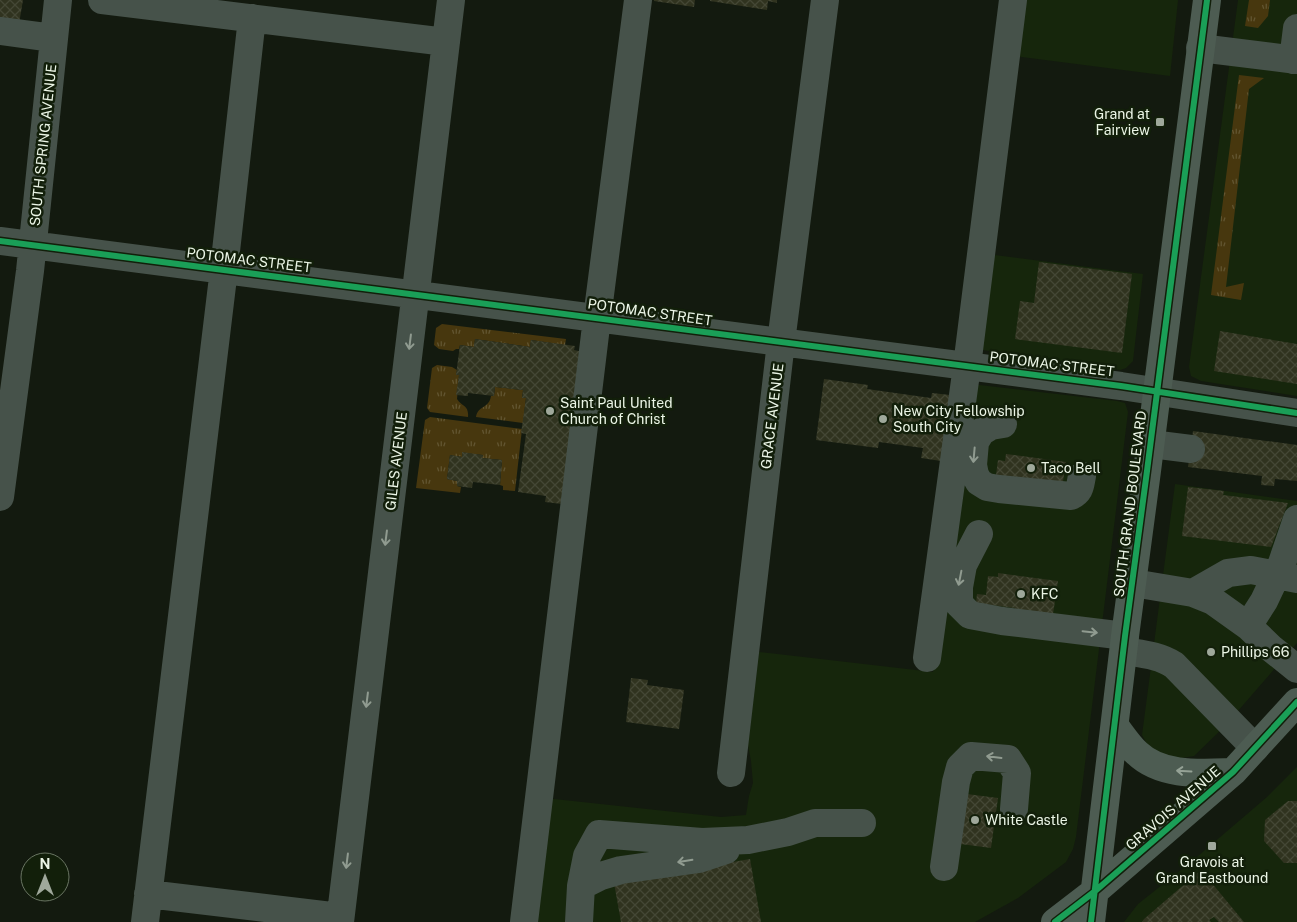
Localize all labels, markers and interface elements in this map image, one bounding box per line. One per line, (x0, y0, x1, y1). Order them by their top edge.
street label: SOUTH SPRING AVENUE (27, 63, 59, 227)
place label: Grand at Fairview (1094, 106, 1150, 138)
marker: Grand at Fairview (1154, 116, 1166, 128)
street label: POTOMAC STREET (186, 244, 312, 276)
street label: POTOMAC STREET (587, 295, 713, 329)
one-way arrow (405, 334, 415, 350)
street label: POTOMAC STREET (989, 348, 1115, 380)
street label: GRACE AVENUE (758, 362, 786, 470)
place label: Saint Paul United Church of Christ (560, 395, 673, 427)
place label: New City Fellowship South City (893, 403, 1025, 435)
marker: Saint Paul United Church of Christ (544, 405, 556, 417)
street label: SOUTH GRAND BOULEVARD (1111, 410, 1149, 598)
street label: GILES AVENUE (382, 411, 410, 511)
marker: New City Fellowship South City (877, 413, 889, 425)
one-way arrow (969, 447, 979, 463)
place label: Taco Bell (1041, 460, 1101, 476)
marker: Taco Bell (1025, 462, 1037, 474)
one-way arrow (381, 530, 391, 546)
one-way arrow (955, 570, 965, 586)
place label: KFC (1031, 586, 1059, 602)
marker: KFC (1015, 588, 1027, 600)
one-way arrow (1082, 627, 1098, 637)
place label: Phillips 66 (1221, 644, 1290, 660)
marker: Phillips 66 (1205, 646, 1217, 658)
one-way arrow (362, 691, 372, 707)
one-way arrow (986, 752, 1002, 762)
street label: GRAVOIS AVENUE (1123, 763, 1223, 853)
one-way arrow (1177, 767, 1193, 776)
place label: White Castle (985, 812, 1068, 828)
marker: White Castle (969, 814, 981, 826)
marker: Gravois at Grand Eastbound (1206, 840, 1218, 852)
north arrow (20, 852, 70, 902)
one-way arrow (342, 853, 352, 869)
place label: Gravois at Grand Eastbound (1156, 854, 1268, 886)
text: N (40, 856, 50, 872)
one-way arrow (678, 857, 694, 867)

